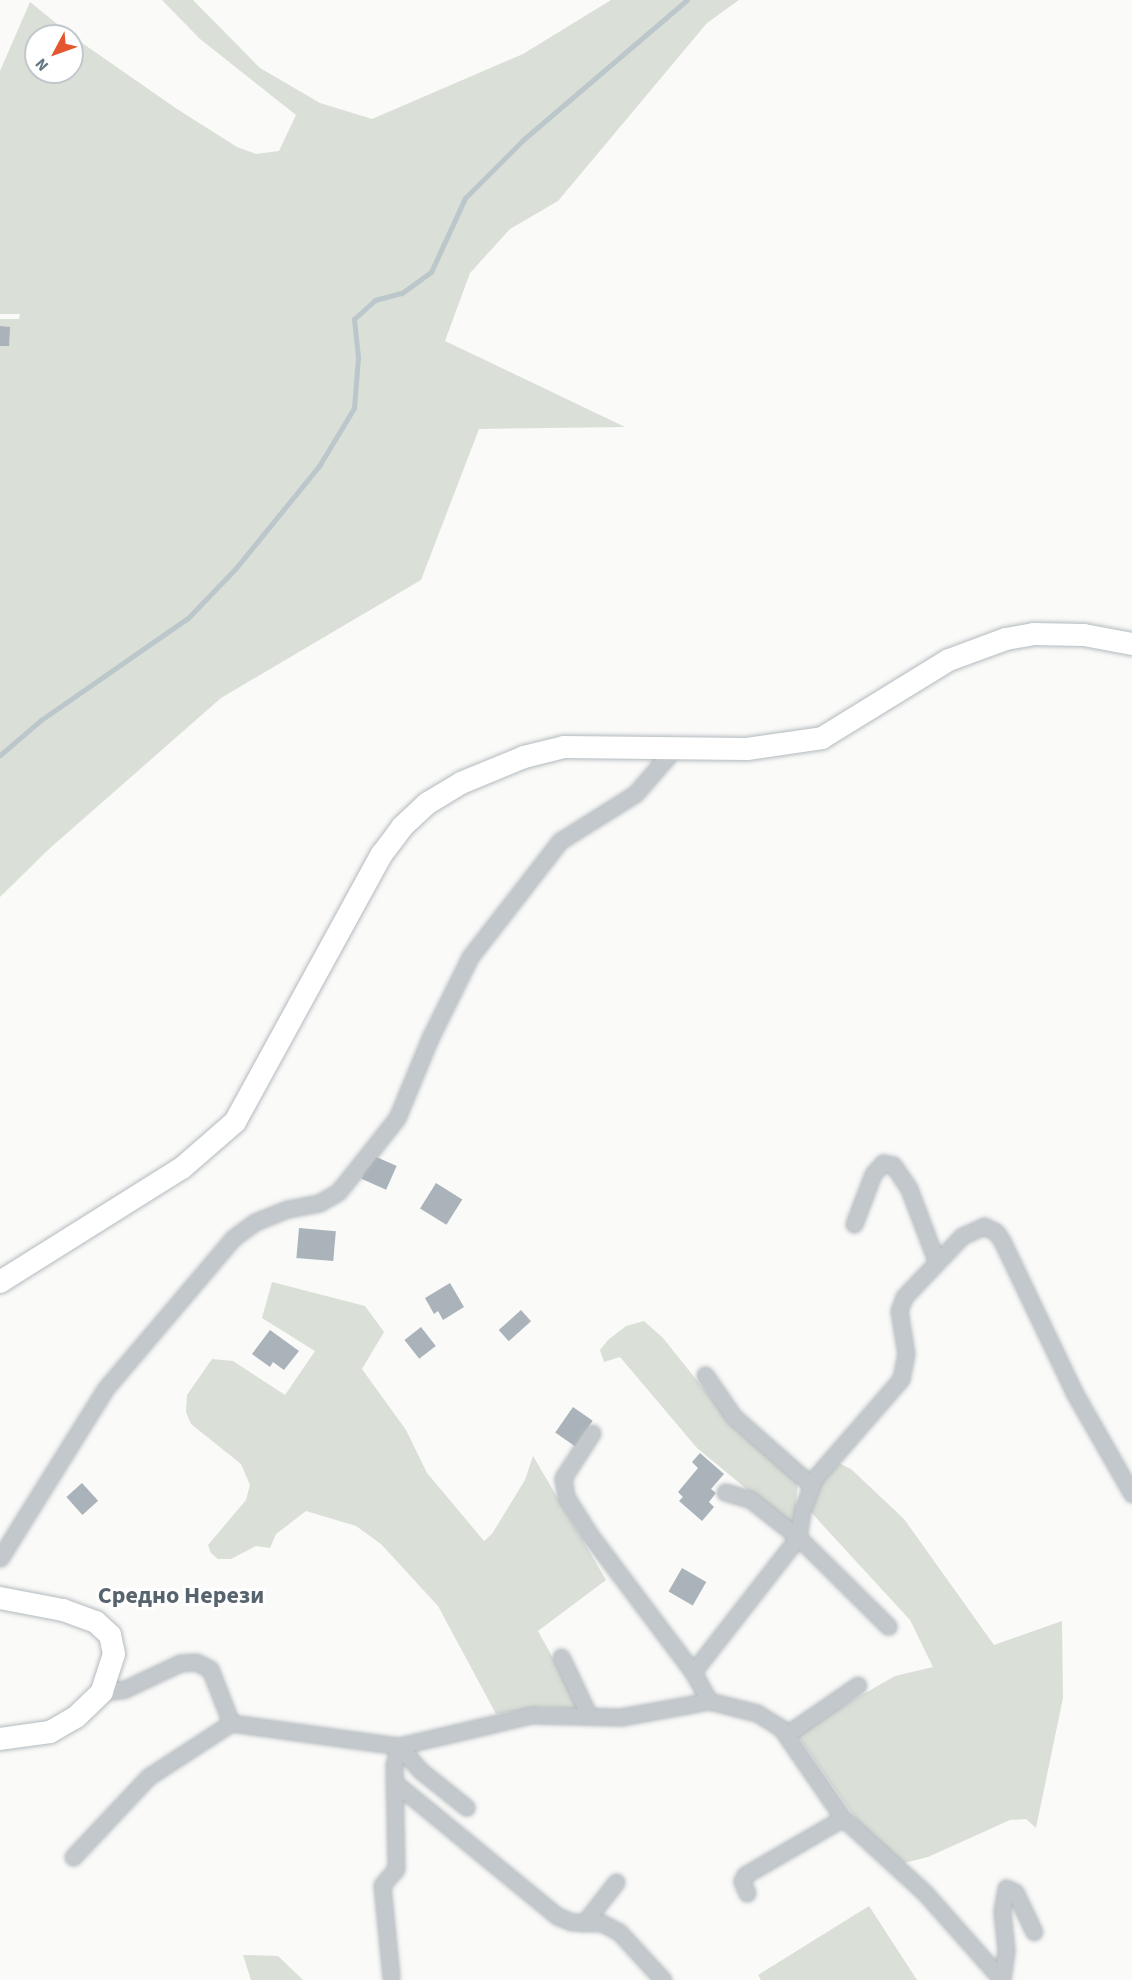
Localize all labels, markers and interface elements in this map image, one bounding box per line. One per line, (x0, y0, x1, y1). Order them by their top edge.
north arrow (24, 24, 84, 84)
text: N (30, 53, 54, 76)
district label: Средно Нерези (98, 1582, 264, 1610)

